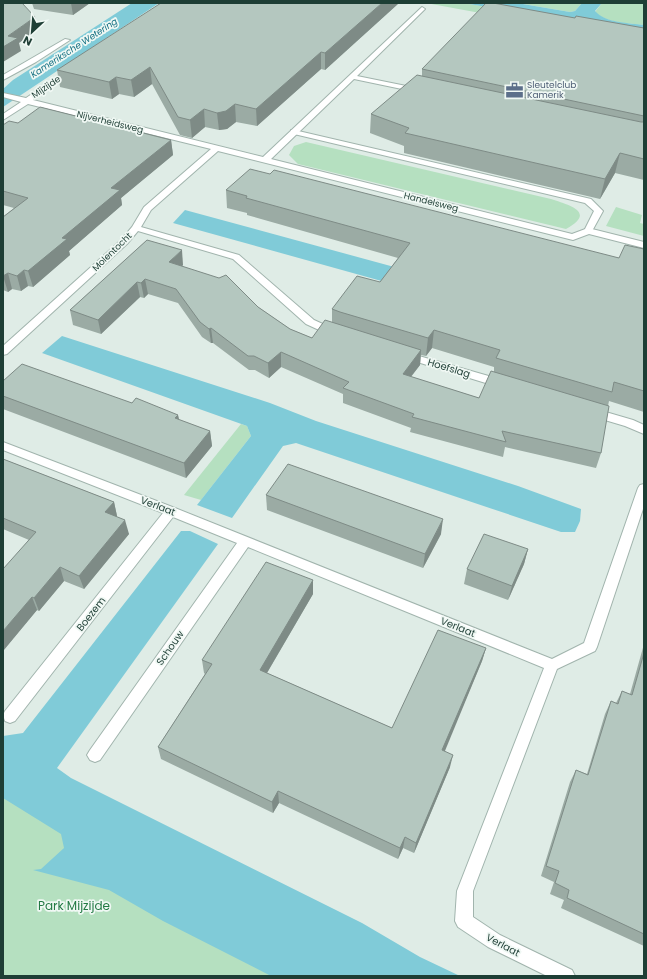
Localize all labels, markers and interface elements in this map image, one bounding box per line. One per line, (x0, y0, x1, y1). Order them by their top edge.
north arrow (12, 12, 52, 52)
water label: Kameriksche Wetering (28, 15, 120, 81)
text: N (20, 32, 35, 50)
street label: Mijzijde (29, 73, 63, 101)
place label: Sleutelclub Kamerik (527, 79, 576, 101)
office icon: Sleutelclub Kamerik (504, 80, 524, 100)
street label: Nijverheidsweg (75, 108, 145, 136)
street label: Handelsweg (403, 189, 459, 215)
street label: Molentocht (90, 230, 134, 274)
street label: Hoefslag (426, 354, 472, 382)
street label: Verlaat (138, 492, 178, 520)
street label: Boezem (73, 594, 109, 634)
street label: Verlaat (438, 613, 478, 641)
street label: Schouw (153, 627, 188, 668)
park label: Park Mijzijde (38, 897, 110, 914)
street label: Verlaat (483, 930, 523, 960)

